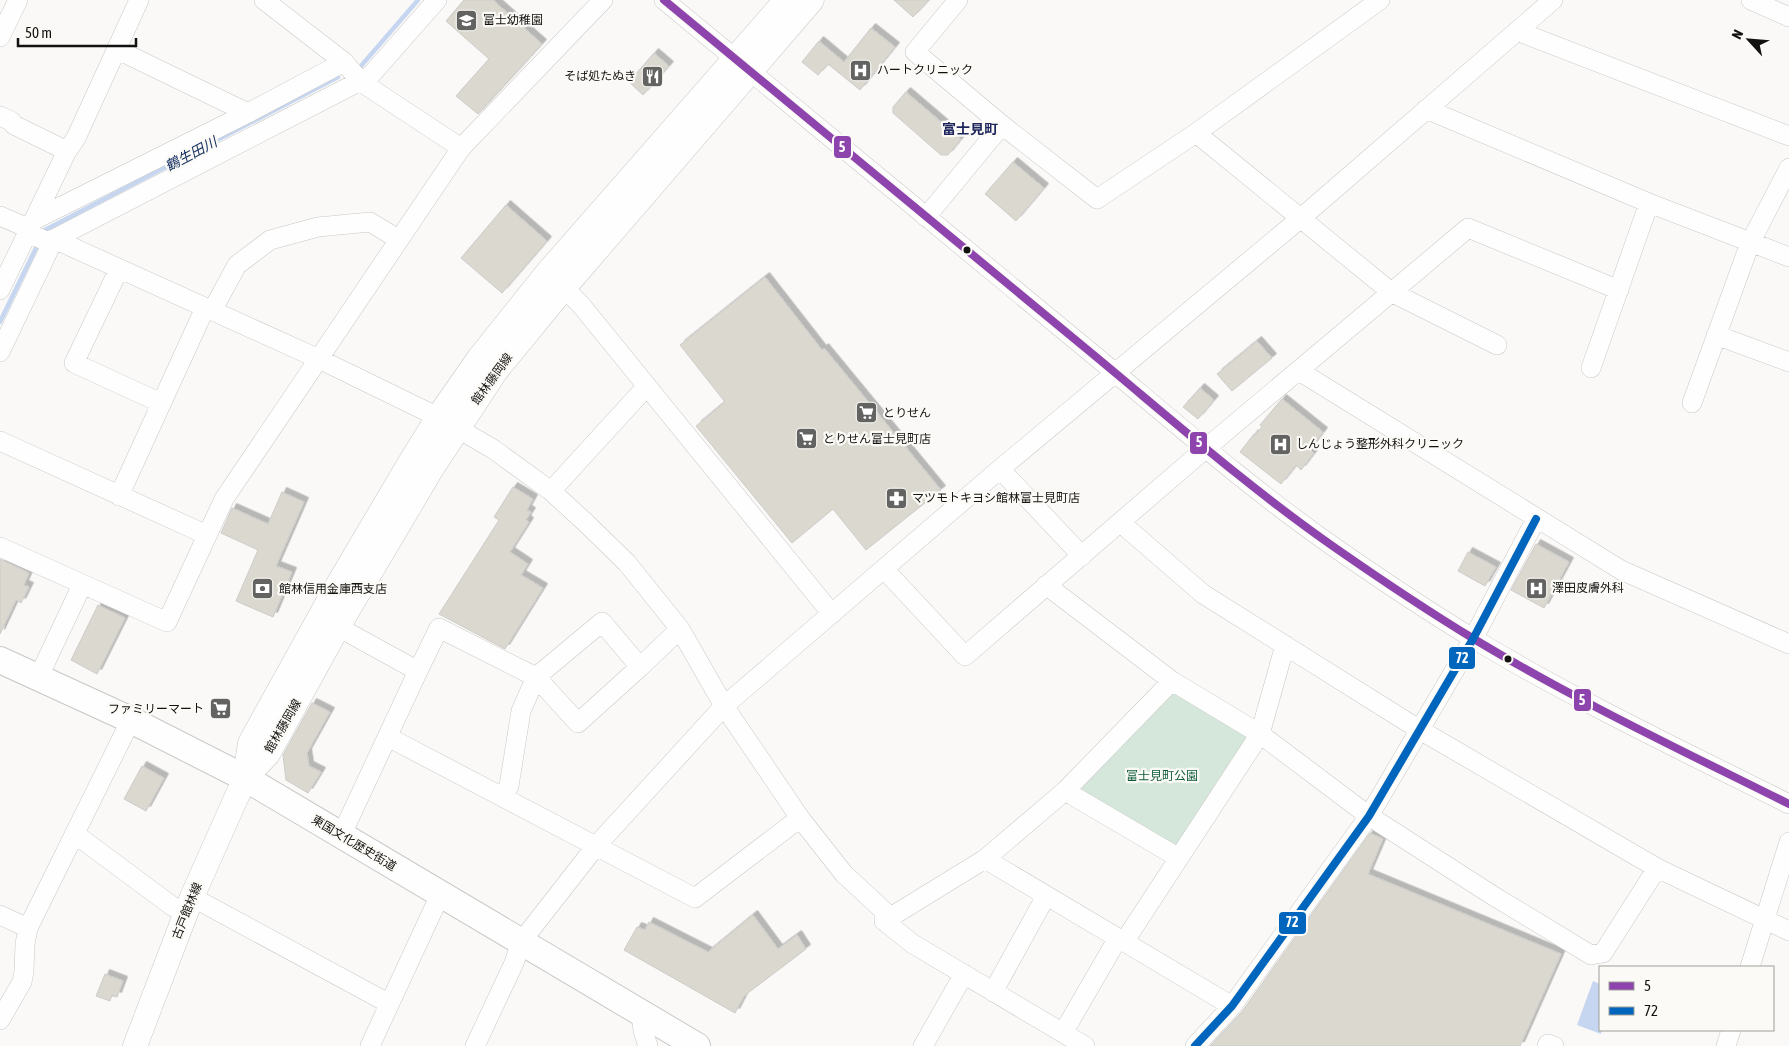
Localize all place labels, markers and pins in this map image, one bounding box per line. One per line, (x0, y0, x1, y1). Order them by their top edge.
school or university icon: 富士幼稚園 (455, 8, 479, 32)
place label: 富士幼稚園 (483, 13, 543, 27)
hospital icon: ハートクリニック (849, 58, 873, 82)
place label: ハートクリニック (877, 63, 973, 77)
restaurant icon: そば処たぬき (640, 64, 664, 88)
place label: そば処たぬき (564, 69, 636, 83)
unlabelled marker (962, 245, 972, 255)
supermarket icon: とりせん (855, 401, 879, 425)
place label: とりせん (883, 406, 931, 420)
supermarket icon: とりせん富士見町店 (795, 427, 819, 451)
place label: とりせん富士見町店 (823, 432, 931, 446)
hospital icon: しんじょう整形外科クリニック (1268, 432, 1292, 456)
place label: しんじょう整形外科クリニック (1296, 437, 1464, 451)
pharmacy icon: マツモトキヨシ館林富士見町店 (884, 486, 908, 510)
place label: マツモトキヨシ館林富士見町店 (912, 491, 1080, 505)
hospital icon: 澤田皮膚外科 (1524, 576, 1548, 600)
bank icon: 館林信用金庫西支店 (251, 577, 275, 601)
place label: 澤田皮膚外科 (1552, 581, 1624, 595)
place label: 館林信用金庫西支店 (279, 582, 387, 596)
unlabelled marker (1503, 654, 1513, 664)
supermarket icon: ファミリーマート (208, 697, 232, 721)
place label: ファミリーマート (108, 702, 204, 716)

